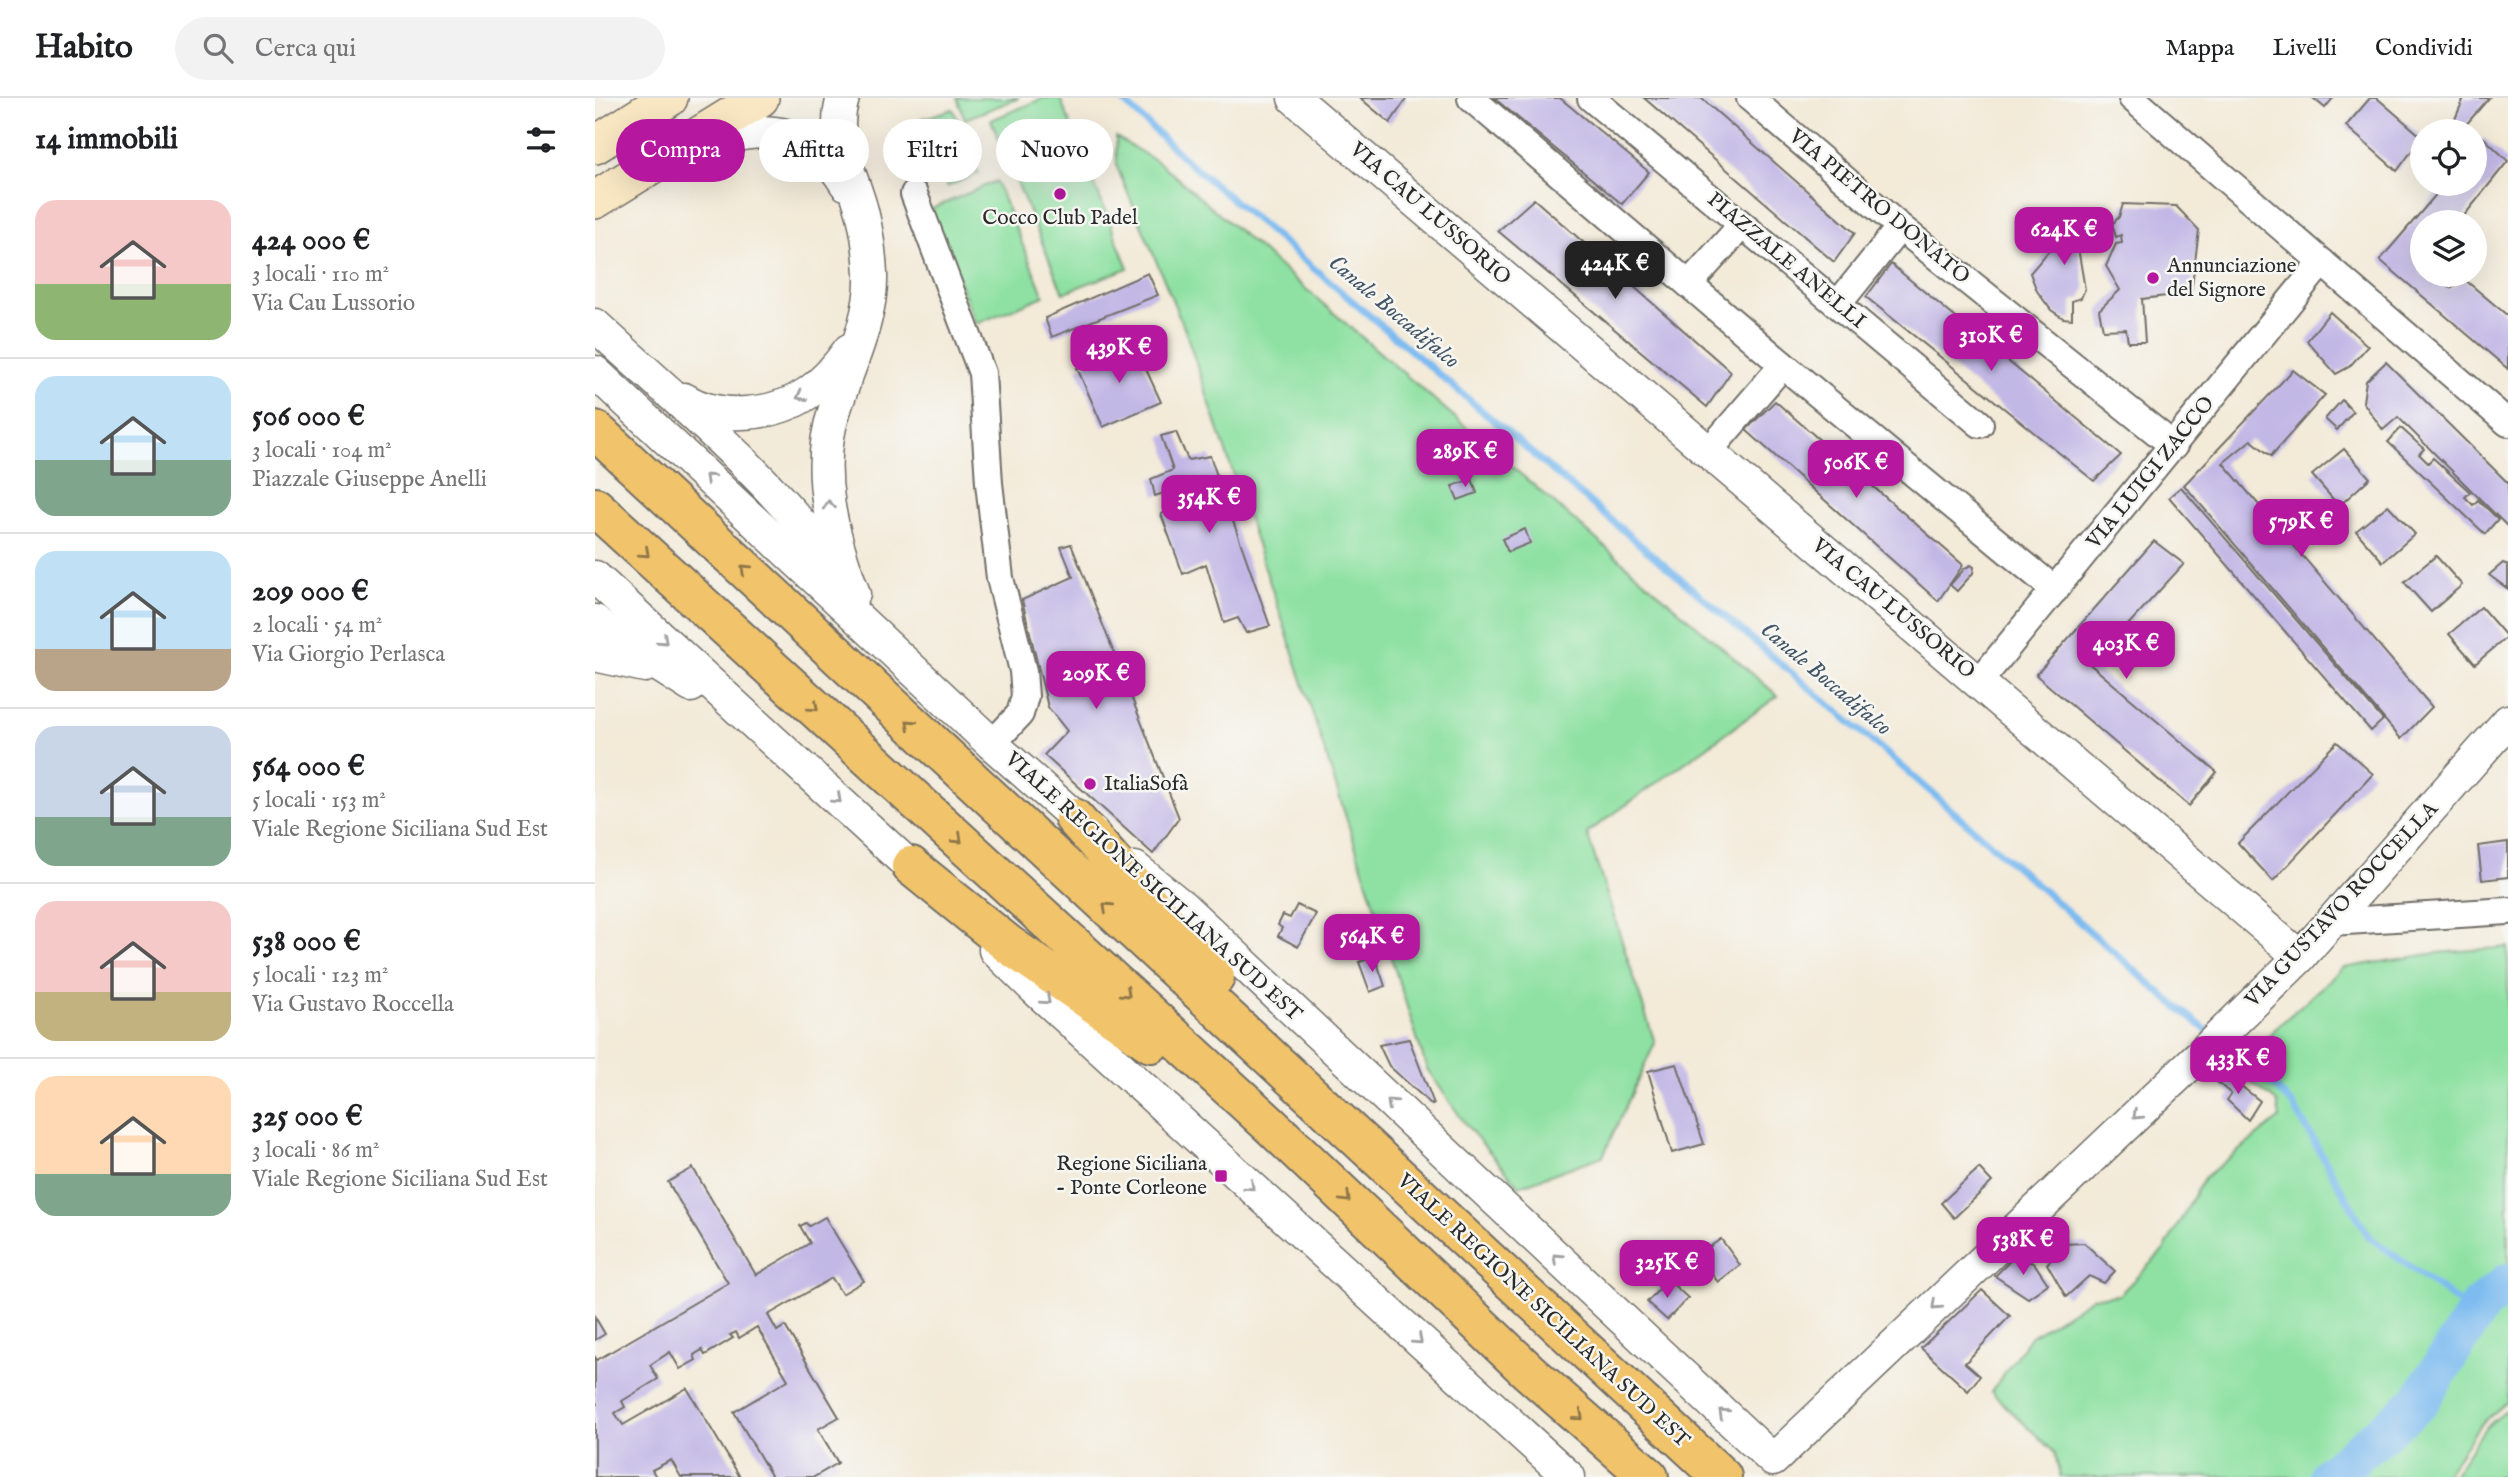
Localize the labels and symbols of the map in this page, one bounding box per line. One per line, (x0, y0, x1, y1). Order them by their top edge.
street label: VIA PIETRO DONATO (1782, 123, 1975, 291)
street label: VIA CAU LUSSORIO (1343, 136, 1516, 291)
marker: Cocco Club Padel (1052, 186, 1068, 202)
street label: PIAZZALE ANELLI (1701, 187, 1871, 335)
place label: Cocco Club Padel (982, 205, 1138, 232)
pin: 624K € (2007, 208, 2121, 267)
pin: 424K € (1558, 242, 1672, 301)
water label: Canale Boccadifalco (1322, 249, 1466, 375)
place label: Annunciazione del Signore (2166, 253, 2297, 304)
marker: Annunciazione del Signore (2145, 270, 2161, 286)
pin: 310K € (1934, 314, 2048, 373)
pin: 439K € (1062, 326, 1176, 385)
one-way arrow (796, 388, 808, 401)
street label: VIA LUIGI ZACCO (2080, 391, 2221, 556)
pin: 289K € (1408, 430, 1522, 489)
pin: 506K € (1799, 440, 1913, 500)
one-way arrow (704, 474, 717, 486)
pin: 354K € (1152, 476, 1266, 535)
one-way arrow (822, 499, 837, 511)
pin: 579K € (2244, 500, 2358, 559)
street label: VIA CAU LUSSORIO (1805, 532, 1980, 685)
one-way arrow (637, 545, 650, 557)
one-way arrow (740, 564, 753, 577)
water label: Canale Boccadifalco (1754, 616, 1898, 742)
pin: 403K € (2069, 622, 2183, 681)
one-way arrow (655, 632, 668, 645)
pin: 209K € (1039, 652, 1153, 711)
one-way arrow (805, 698, 818, 711)
one-way arrow (906, 720, 919, 733)
street label: VIALE REGIONE SICILIANA SUD EST (998, 746, 1308, 1028)
place label: ItaliaSofà (1104, 771, 1189, 798)
marker: ItaliaSofà (1082, 776, 1098, 792)
one-way arrow (829, 791, 842, 803)
street label: VIA GUSTAVO ROCCELLA (2239, 796, 2445, 1014)
one-way arrow (950, 830, 963, 843)
one-way arrow (1102, 903, 1115, 915)
pin: 564K € (1315, 914, 1429, 974)
one-way arrow (1118, 984, 1131, 997)
one-way arrow (1038, 991, 1051, 1004)
pin: 433K € (2181, 1037, 2295, 1096)
one-way arrow (1386, 1098, 1399, 1111)
one-way arrow (2132, 1107, 2145, 1120)
place label: Regione Siciliana - Ponte Corleone (1056, 1151, 1208, 1202)
street label: VIALE REGIONE SICILIANA SUD EST (1390, 1167, 1695, 1454)
marker: Regione Siciliana - Ponte Corleone (1213, 1168, 1229, 1184)
one-way arrow (1242, 1178, 1255, 1191)
one-way arrow (1338, 1189, 1351, 1202)
pin: 538K € (1966, 1218, 2080, 1277)
pin: 325K € (1610, 1240, 1724, 1300)
one-way arrow (1552, 1254, 1565, 1266)
one-way arrow (1932, 1297, 1945, 1310)
one-way arrow (1410, 1332, 1423, 1344)
one-way arrow (1571, 1408, 1584, 1420)
one-way arrow (1719, 1409, 1732, 1422)

